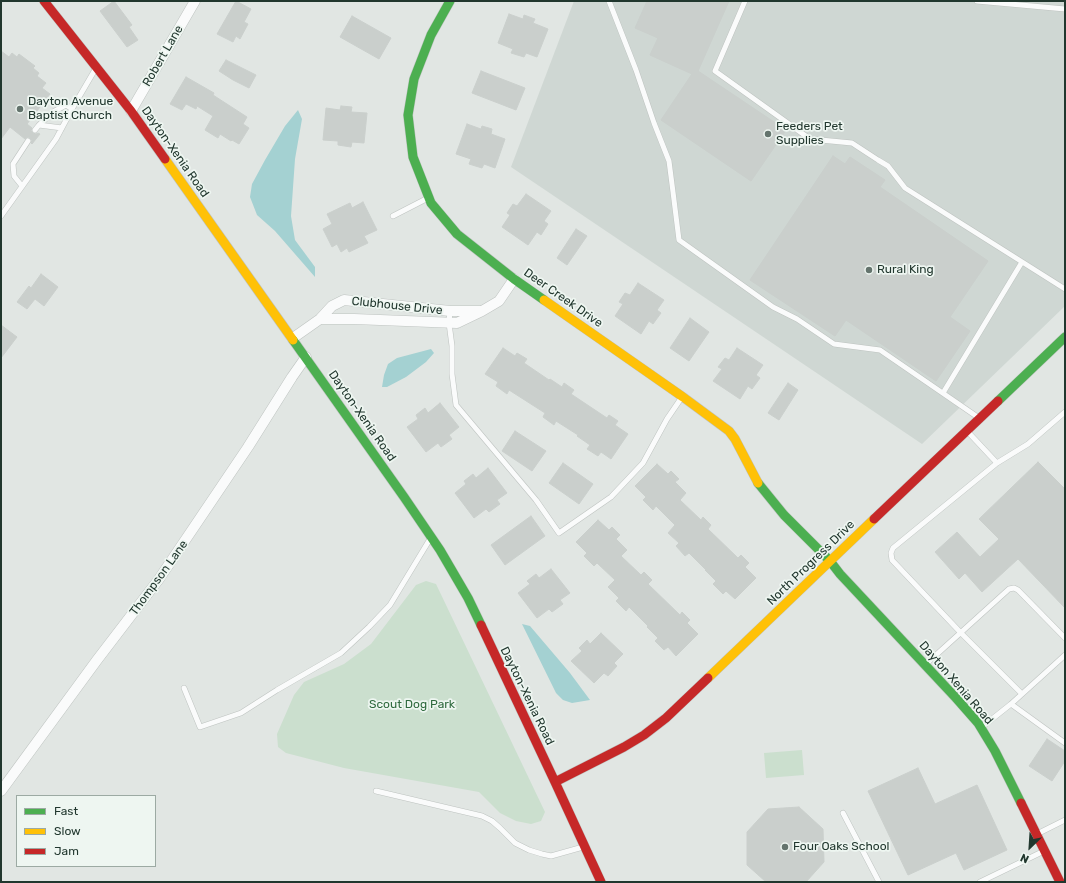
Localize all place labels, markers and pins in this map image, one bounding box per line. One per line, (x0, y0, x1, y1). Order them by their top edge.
place label: Dayton Avenue Baptist Church (28, 95, 113, 123)
marker: Dayton Avenue Baptist Church (15, 104, 25, 114)
place label: Feeders Pet Supplies (776, 120, 843, 148)
marker: Feeders Pet Supplies (763, 129, 773, 139)
place label: Rural King (877, 263, 934, 277)
marker: Rural King (864, 265, 874, 275)
place label: Four Oaks School (793, 840, 889, 854)
marker: Four Oaks School (780, 842, 790, 852)

